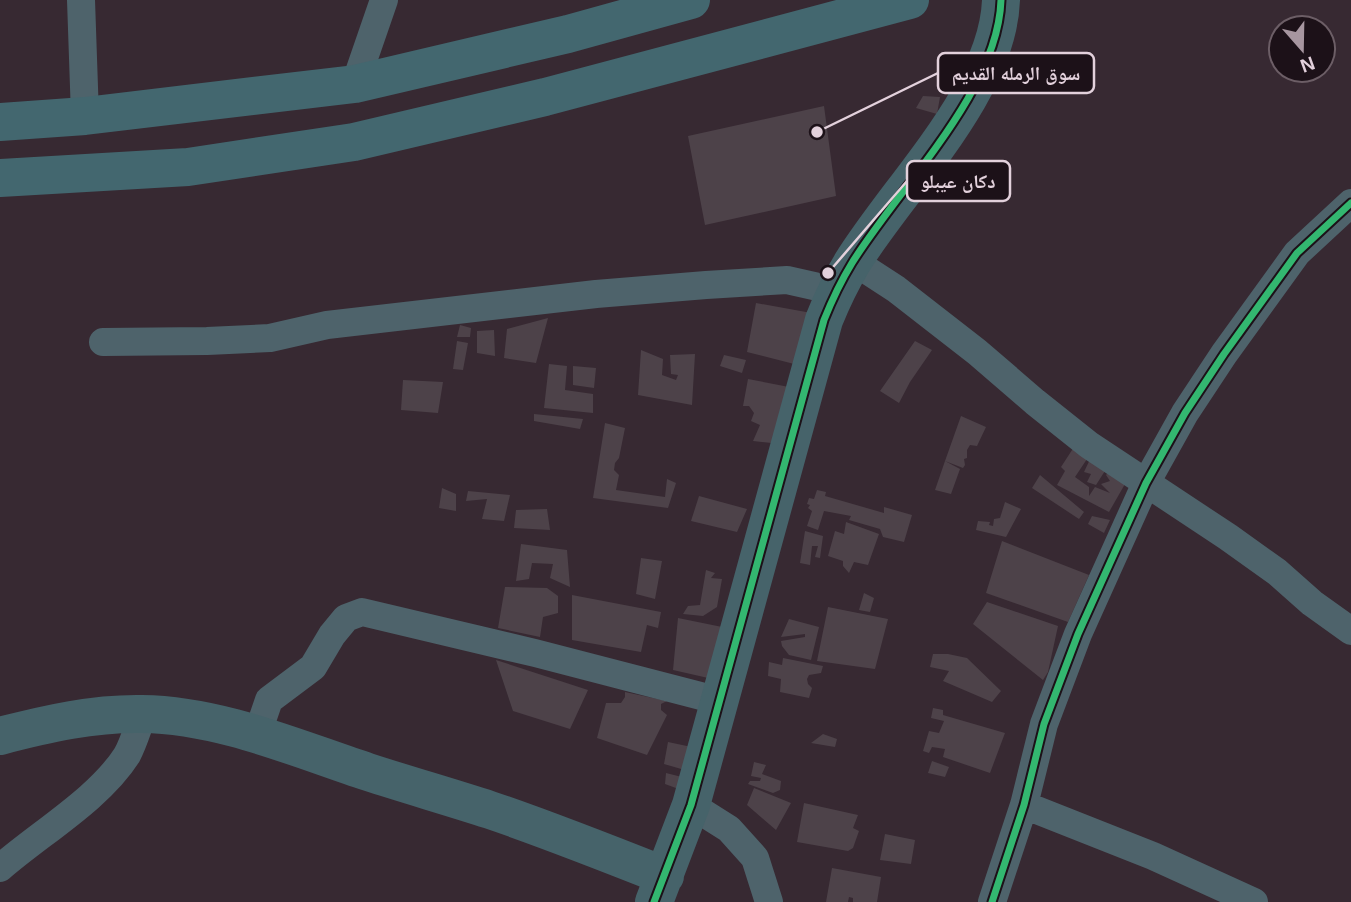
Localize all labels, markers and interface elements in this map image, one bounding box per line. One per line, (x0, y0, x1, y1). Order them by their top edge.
north arrow (1267, 14, 1337, 84)
text: N (1298, 52, 1318, 77)
callout: سوق الرمله القديم (938, 53, 1094, 93)
text: سوق الرمله القديم (952, 63, 1080, 86)
callout: دكان عيبلو (907, 161, 1010, 201)
text: دكان عيبلو (920, 171, 996, 193)

